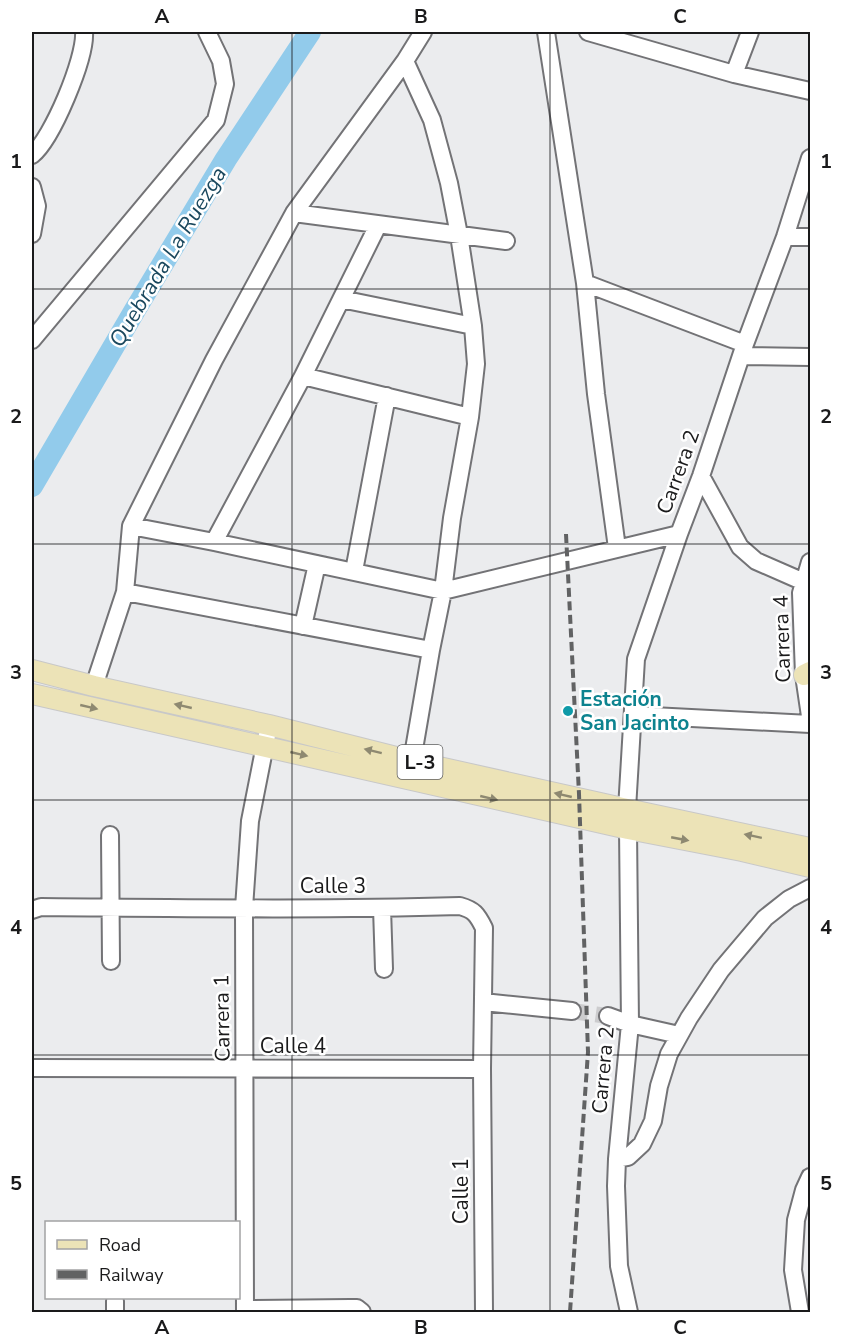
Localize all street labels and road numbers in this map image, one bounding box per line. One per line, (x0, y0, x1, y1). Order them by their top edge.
street label: Carrera 2 (650, 426, 706, 518)
street label: Carrera 4 (766, 595, 798, 683)
road number: L-3 (398, 745, 442, 779)
street label: Calle 3 (300, 872, 366, 900)
street label: Carrera 1 (207, 974, 237, 1062)
street label: Carrera 2 (585, 1025, 621, 1115)
street label: Calle 4 (260, 1032, 326, 1060)
street label: Calle 1 (447, 1158, 475, 1224)

